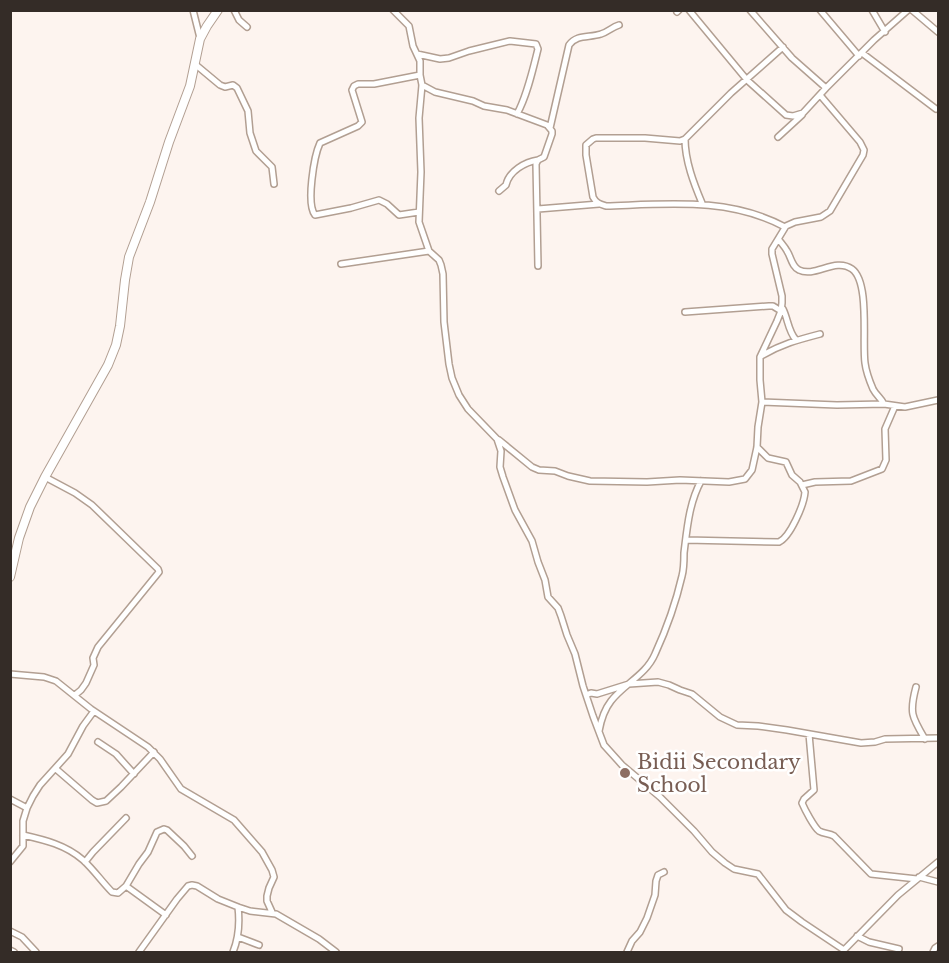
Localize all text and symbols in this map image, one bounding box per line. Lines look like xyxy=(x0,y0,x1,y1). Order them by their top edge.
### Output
place label: Bidii Secondary School xyxy=(637,750,801,797)
marker: Bidii Secondary School xyxy=(618,766,632,780)

